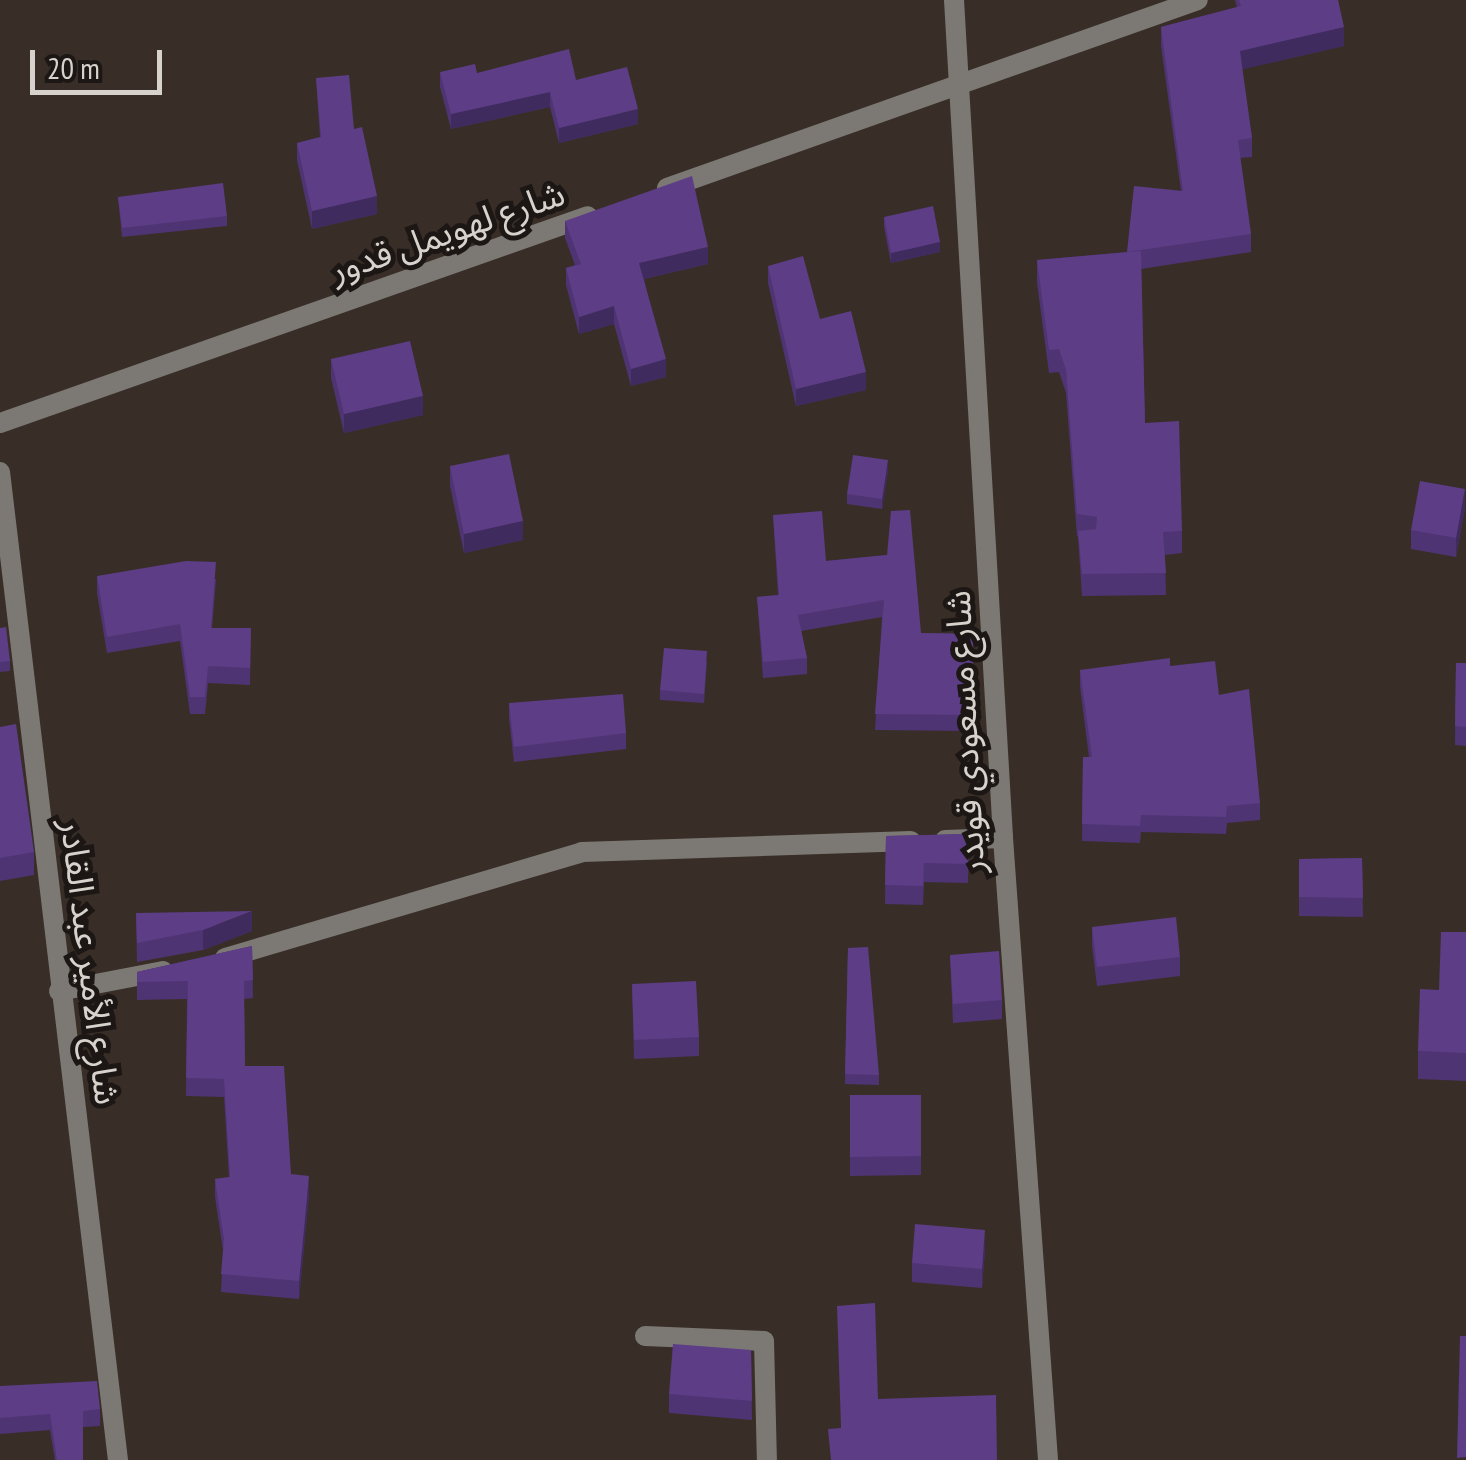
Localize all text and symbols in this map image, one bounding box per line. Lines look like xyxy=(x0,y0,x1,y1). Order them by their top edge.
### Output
scale bar xyxy=(35,30,168,92)
text: 20 m xyxy=(47,48,100,87)
street label: شارع لهويمل قدور xyxy=(324,171,570,291)
street label: شارع مسعودي قويدر xyxy=(936,589,992,875)
street label: شارع الأمير عبد القادر xyxy=(53,817,129,1107)

